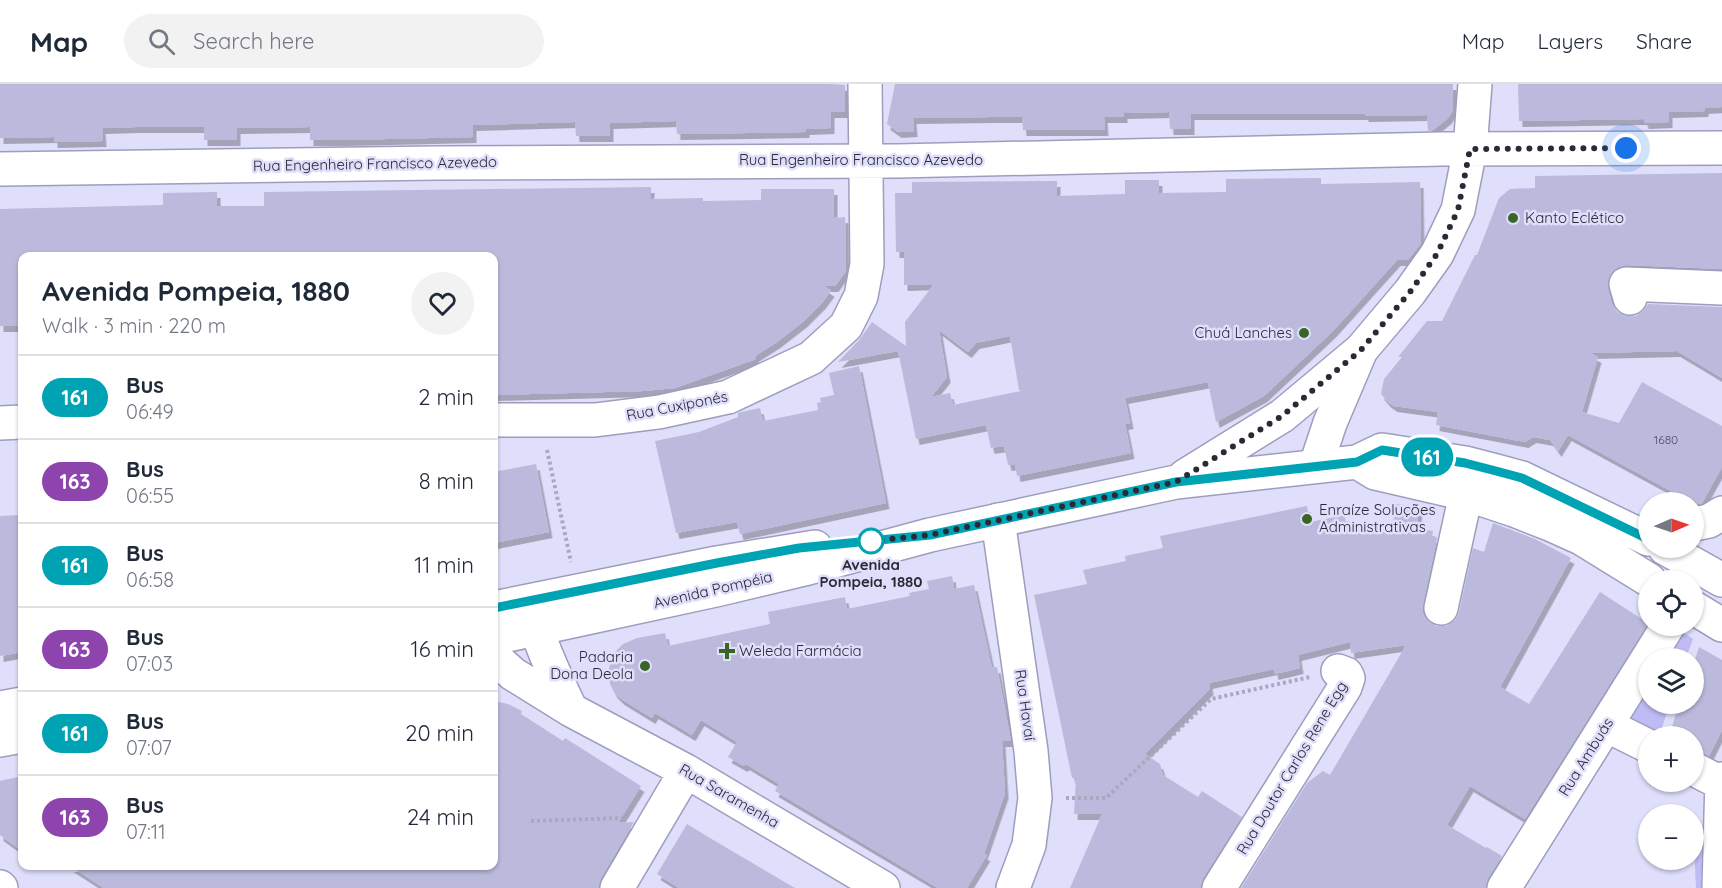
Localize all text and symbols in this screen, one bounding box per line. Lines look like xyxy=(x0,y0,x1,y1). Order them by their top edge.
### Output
search box xyxy=(124,14,544,68)
text: Map xyxy=(30,24,88,59)
icon: search xyxy=(145,25,178,58)
text: Search here xyxy=(193,27,315,55)
text: Map xyxy=(1462,28,1505,54)
text: Layers xyxy=(1538,28,1603,54)
text: Share xyxy=(1636,28,1692,54)
your location xyxy=(1611,133,1641,163)
street label: Rua Engenheiro Francisco Azevedo xyxy=(739,150,983,169)
street label: Rua Engenheiro Francisco Azevedo xyxy=(253,152,497,175)
place label: Kanto Eclético xyxy=(1525,208,1624,227)
marker: Kanto Eclético xyxy=(1506,211,1520,225)
button: heart xyxy=(411,272,474,335)
text: Avenida Pompeia, 1880 xyxy=(42,273,350,308)
text: Walk · 3 min · 220 m xyxy=(42,313,226,338)
place label: Chuá Lanches xyxy=(1194,323,1292,342)
marker: Chuá Lanches xyxy=(1297,326,1311,340)
text: Bus xyxy=(126,371,164,399)
text: 2 min xyxy=(418,383,474,411)
text: 161 xyxy=(61,384,89,410)
street label: Rua Cuxiponés xyxy=(625,386,729,425)
text: 06:49 xyxy=(126,399,174,424)
house number: 1680 xyxy=(1654,432,1678,447)
line badge: 161 xyxy=(1392,438,1462,476)
text: 161 xyxy=(1413,444,1441,470)
text: Bus xyxy=(126,455,164,483)
text: 8 min xyxy=(419,467,474,495)
text: 163 xyxy=(59,468,91,494)
text: 06:55 xyxy=(126,483,174,508)
north arrow xyxy=(1638,492,1704,558)
map controls xyxy=(1638,492,1704,870)
place label: Enraíze Soluções Administrativas xyxy=(1319,500,1435,536)
marker: Enraíze Soluções Administrativas xyxy=(1300,512,1314,526)
marker: Avenida Pompeia, 1880 xyxy=(858,528,884,554)
text: Bus xyxy=(126,539,164,567)
text: 11 min xyxy=(414,551,474,579)
text: 161 xyxy=(61,552,89,578)
place label: Avenida Pompeia, 1880 xyxy=(819,555,923,591)
text: 06:58 xyxy=(126,567,174,592)
street label: Avenida Pompéia xyxy=(652,567,774,612)
button: locate xyxy=(1638,570,1704,636)
text: Bus xyxy=(126,623,164,651)
text: 16 min xyxy=(411,635,474,663)
text: 163 xyxy=(59,636,91,662)
place label: Weleda Farmácia xyxy=(739,641,862,660)
marker: Weleda Farmácia xyxy=(720,644,734,658)
place label: Padaria Dona Deola xyxy=(550,647,633,683)
button: layers xyxy=(1638,648,1704,714)
text: 07:03 xyxy=(126,651,173,676)
marker: Padaria Dona Deola xyxy=(638,659,652,673)
street label: Rua Havaí xyxy=(1011,668,1040,742)
street label: Rua Doutor Carlos Rene Egg xyxy=(1232,678,1351,858)
text: Bus xyxy=(126,707,164,735)
street label: Rua Ambuás xyxy=(1554,714,1617,799)
text: 20 min xyxy=(405,719,474,747)
text: 161 xyxy=(61,720,89,746)
button: + xyxy=(1638,726,1704,792)
text: 07:07 xyxy=(126,735,172,760)
street label: Rua Saramenha xyxy=(676,759,783,832)
text: Bus xyxy=(126,791,164,819)
text: 24 min xyxy=(407,803,474,831)
text: 163 xyxy=(59,804,91,830)
button: − xyxy=(1638,804,1704,870)
text: 07:11 xyxy=(126,819,166,844)

